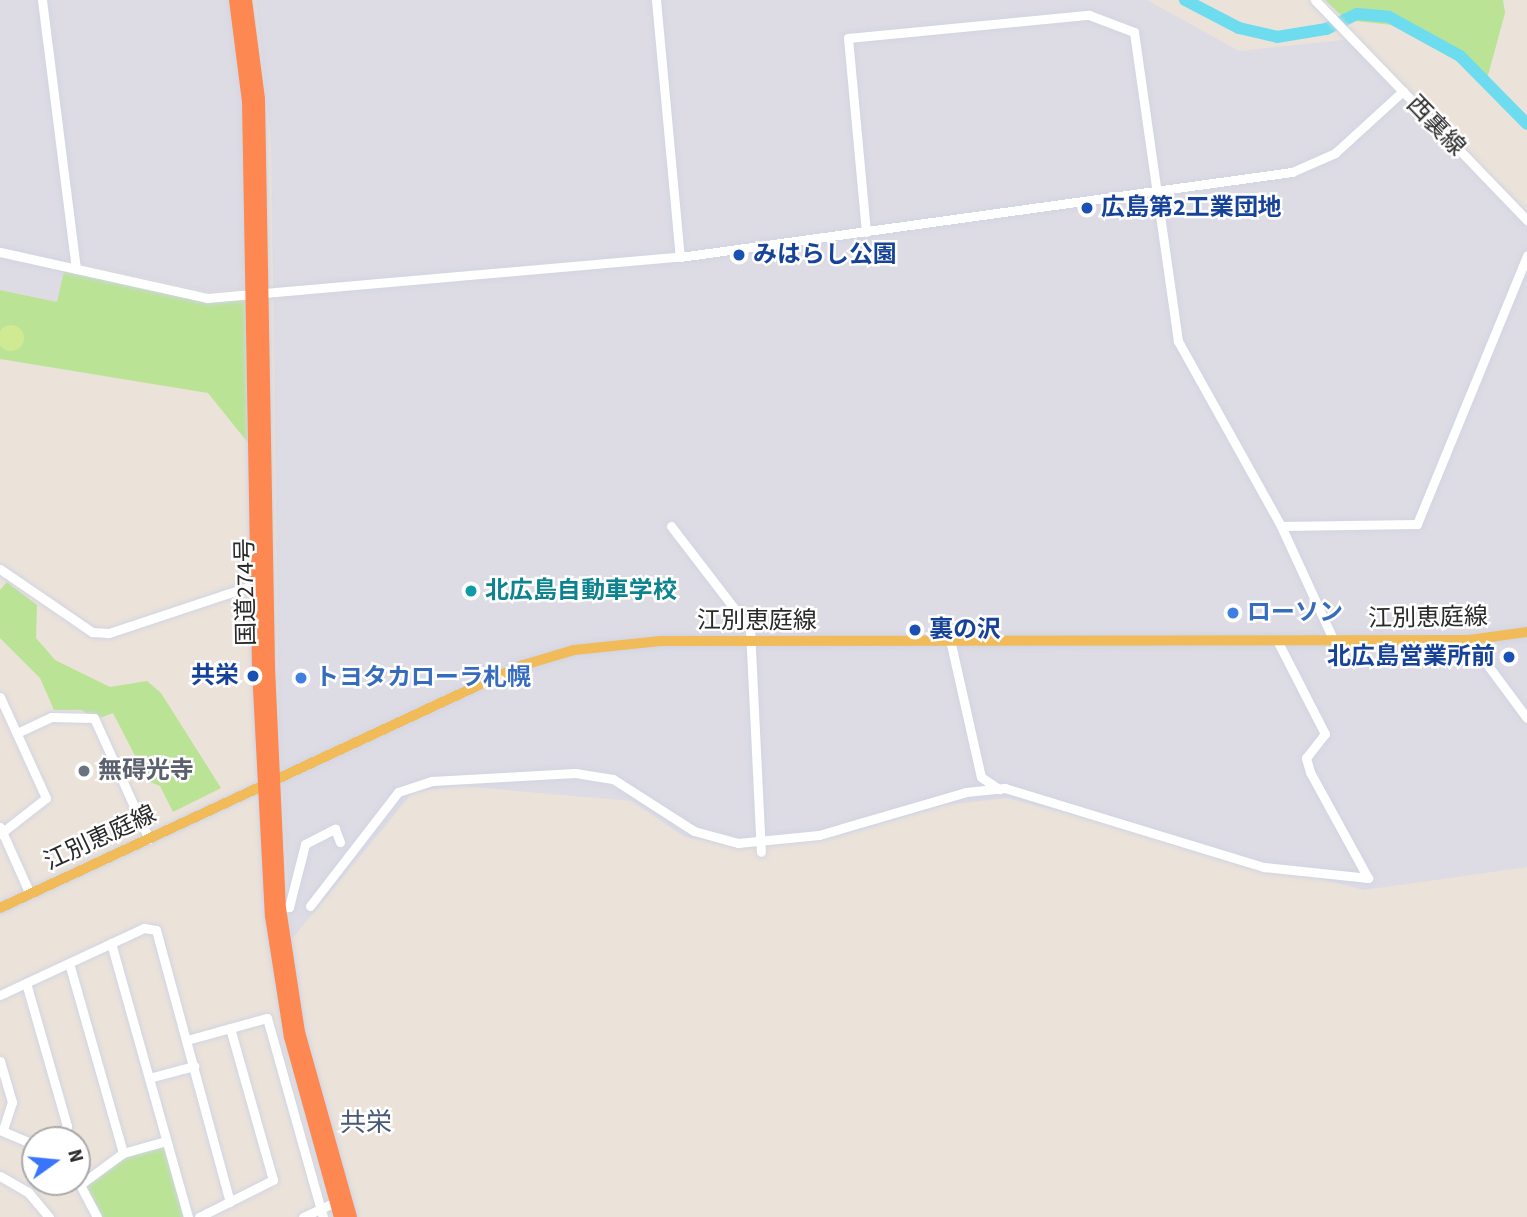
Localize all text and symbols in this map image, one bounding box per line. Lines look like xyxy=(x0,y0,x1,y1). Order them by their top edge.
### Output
street label: 西裏線 xyxy=(1401,90,1471,162)
place label: 広島第2工業団地 xyxy=(1101,194,1282,222)
marker: 広島第2工業団地 xyxy=(1079,200,1095,216)
place label: みはらし公園 xyxy=(753,241,897,269)
marker: みはらし公園 xyxy=(731,247,747,263)
street label: 国道274号 xyxy=(231,538,261,646)
place label: 北広島自動車学校 xyxy=(485,577,677,605)
marker: 北広島自動車学校 xyxy=(463,583,479,599)
place label: ローソン xyxy=(1247,599,1343,627)
street label: 江別恵庭線 xyxy=(1368,603,1488,633)
marker: ローソン xyxy=(1225,605,1241,621)
street label: 江別恵庭線 xyxy=(697,607,817,635)
place label: 裏の沢 xyxy=(929,616,1001,644)
marker: 裏の沢 xyxy=(907,622,923,638)
place label: 北広島営業所前 xyxy=(1327,643,1495,671)
marker: 北広島営業所前 xyxy=(1501,649,1517,665)
place label: 共栄 xyxy=(191,662,239,690)
place label: トヨタカローラ札幌 xyxy=(315,664,531,692)
marker: 共栄 xyxy=(245,668,261,684)
marker: トヨタカローラ札幌 xyxy=(293,670,309,686)
place label: 無碍光寺 xyxy=(98,757,194,785)
marker: 無碍光寺 xyxy=(76,763,92,779)
street label: 江別恵庭線 xyxy=(40,800,160,876)
district label: 共栄 xyxy=(340,1107,392,1139)
north arrow xyxy=(21,1126,91,1196)
text: N xyxy=(60,1146,90,1166)

